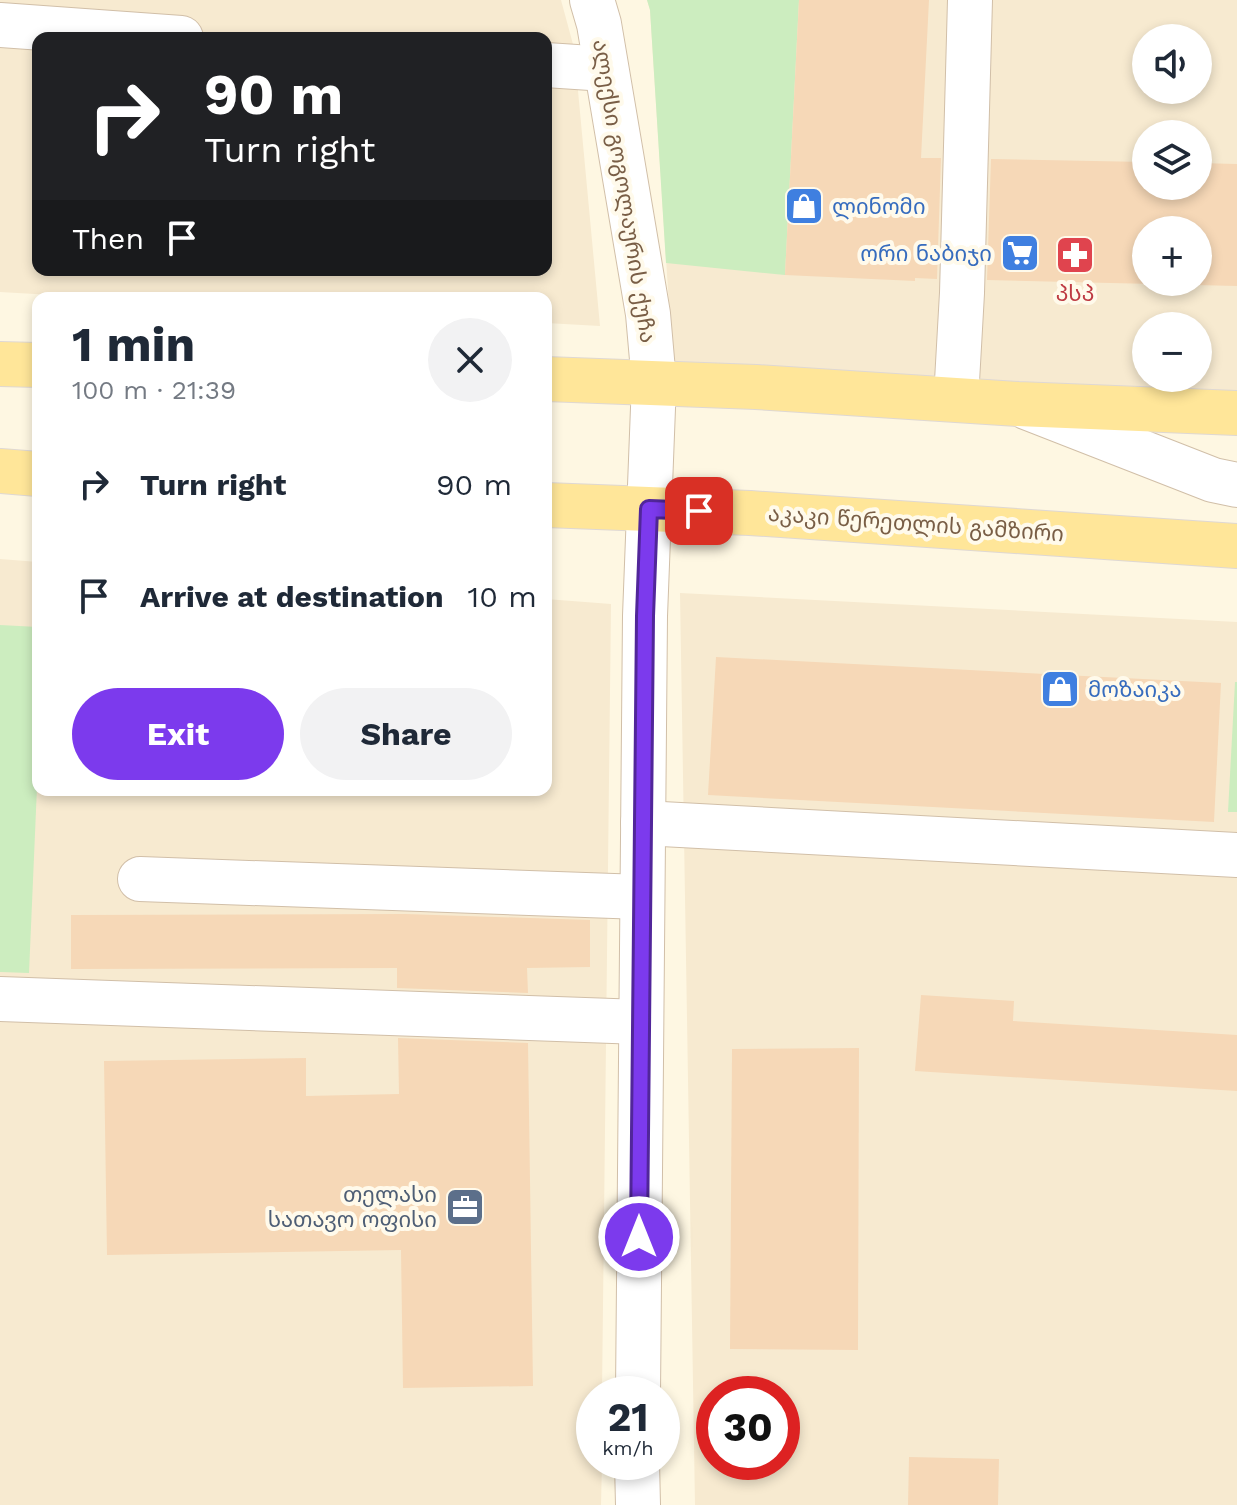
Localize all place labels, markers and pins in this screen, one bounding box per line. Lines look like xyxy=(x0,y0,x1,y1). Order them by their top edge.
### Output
shop icon: ლინომი xyxy=(783,185,825,227)
place label: ლინომი xyxy=(832,194,926,220)
supermarket icon: ორი ნაბიჯი xyxy=(999,232,1041,274)
pharmacy icon: პსპ xyxy=(1054,234,1096,276)
place label: ორი ნაბიჯი xyxy=(860,241,992,266)
place label: პსპ xyxy=(1056,281,1094,306)
pin xyxy=(665,477,733,545)
shop icon: მოზაიკა xyxy=(1039,668,1081,710)
place label: მოზაიკა xyxy=(1088,677,1182,702)
place label: თელასი სათავო ოფისი xyxy=(268,1182,437,1232)
office icon: თელასი სათავო ოფისი xyxy=(444,1186,486,1228)

